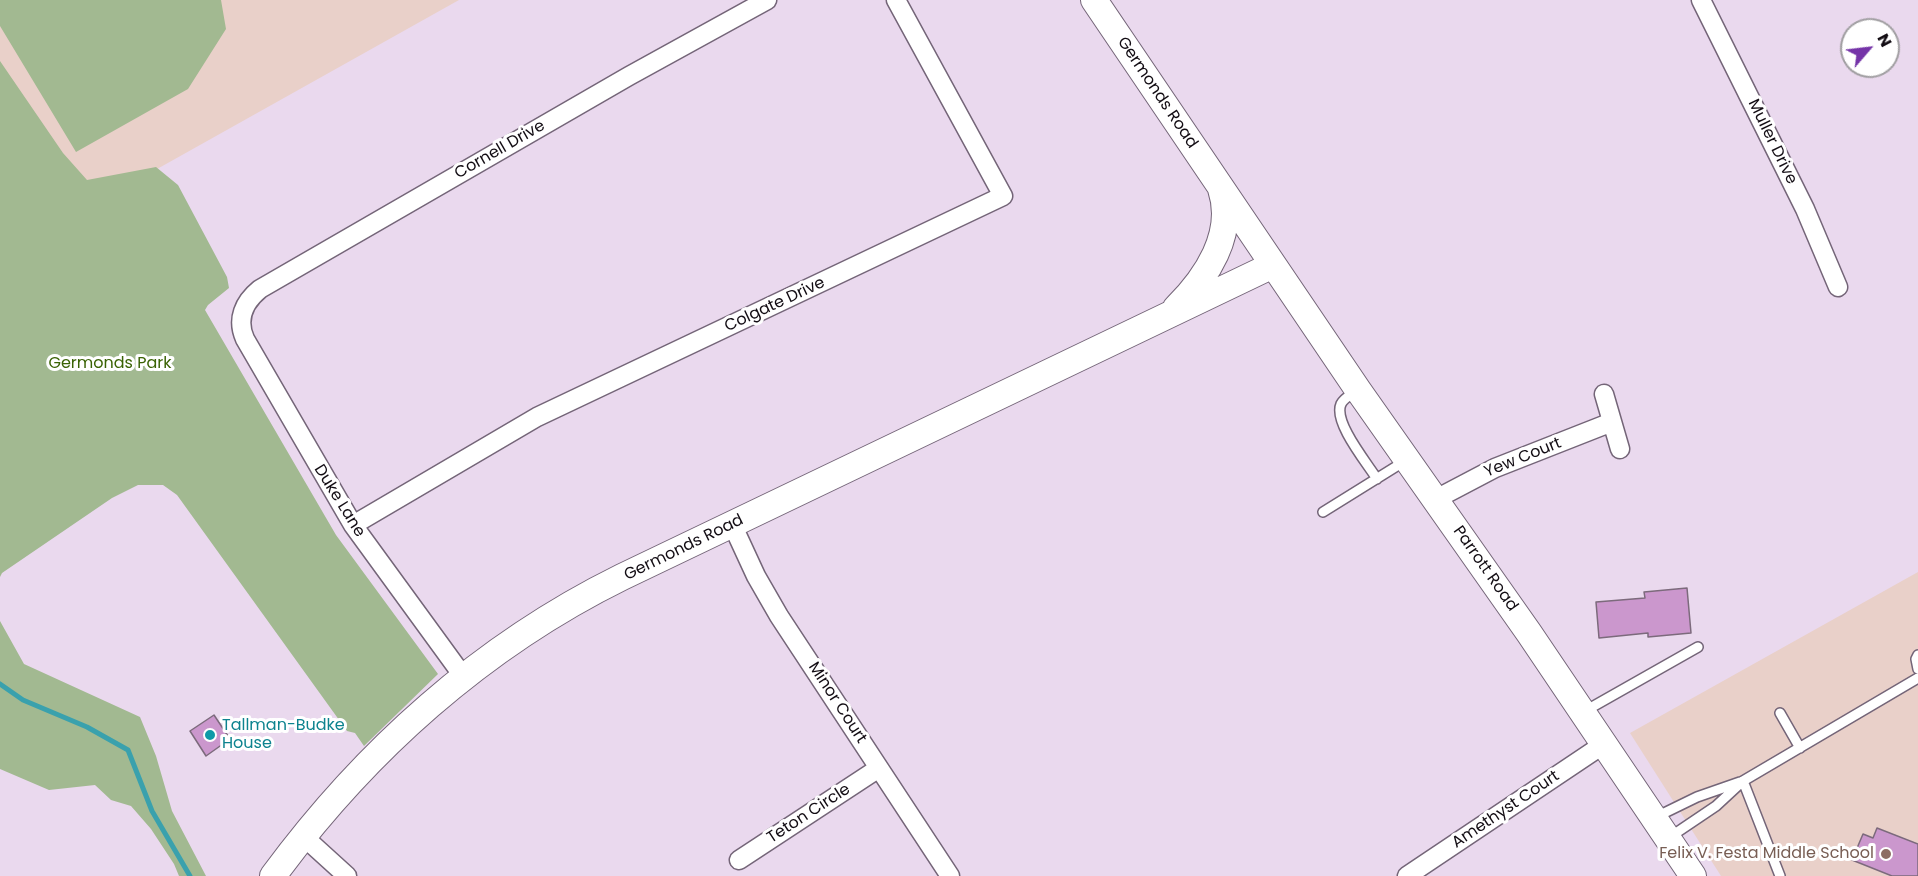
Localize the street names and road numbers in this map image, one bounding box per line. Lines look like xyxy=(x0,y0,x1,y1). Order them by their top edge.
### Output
street label: Germonds Road xyxy=(1113,34,1201,152)
street label: Muller Drive xyxy=(1743,96,1801,188)
street label: Cornell Drive xyxy=(451,116,549,184)
street label: Colgate Drive xyxy=(722,273,828,337)
street label: Yew Court xyxy=(1482,434,1564,482)
street label: Duke Lane xyxy=(309,461,369,541)
street label: Germonds Road xyxy=(621,511,747,585)
street label: Parrott Road xyxy=(1449,523,1521,615)
street label: Minor Court xyxy=(804,659,870,747)
street label: Amethyst Court xyxy=(1449,767,1563,853)
street label: Teton Circle xyxy=(764,780,854,848)

